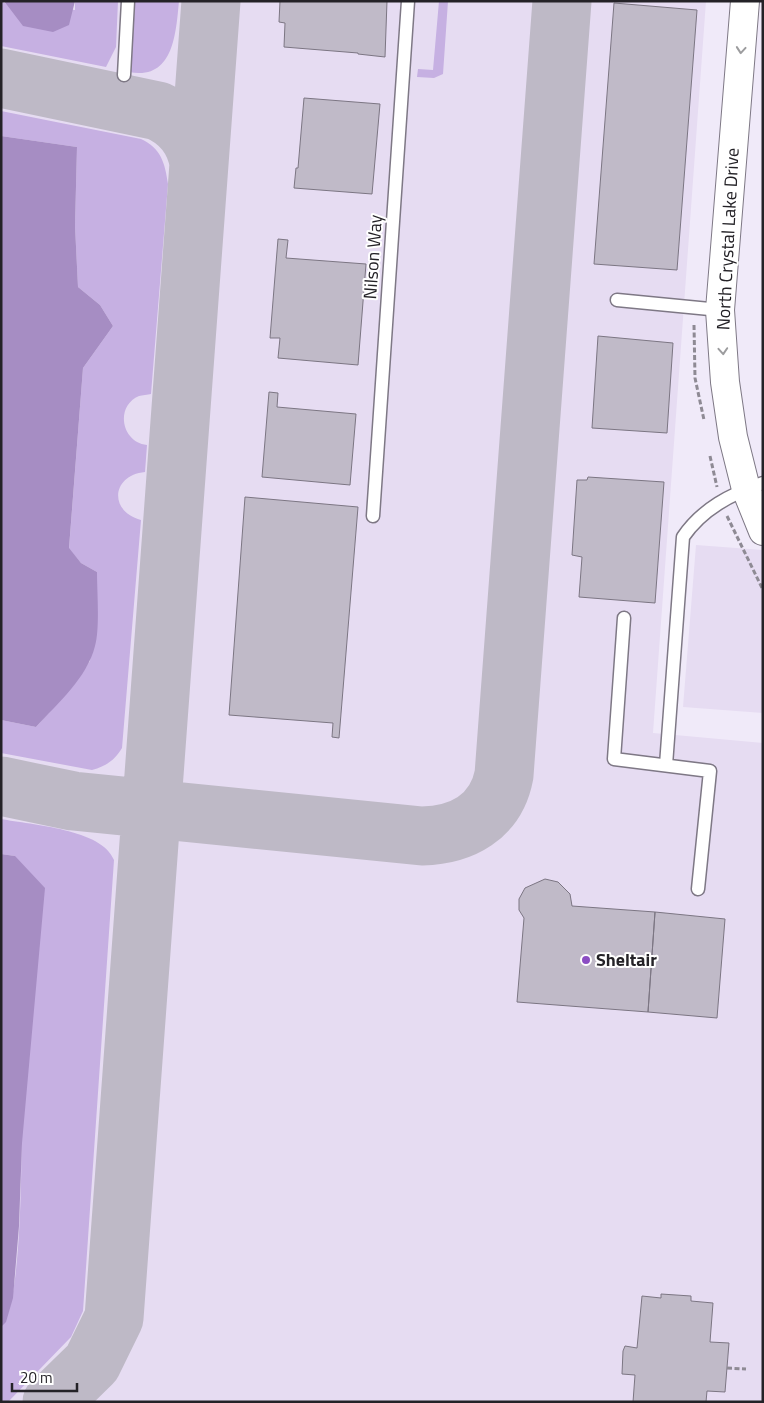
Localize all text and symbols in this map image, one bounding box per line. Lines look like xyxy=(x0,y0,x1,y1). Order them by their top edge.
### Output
one-way arrow xyxy=(735,46,746,54)
street label: North Crystal Lake Drive xyxy=(709,147,746,331)
street label: Nilson Way xyxy=(356,213,389,300)
one-way arrow xyxy=(717,348,728,356)
place label: Sheltair xyxy=(596,946,657,973)
marker: Sheltair xyxy=(580,954,592,966)
scale bar xyxy=(12,1360,78,1392)
text: 20 m xyxy=(20,1366,53,1389)

